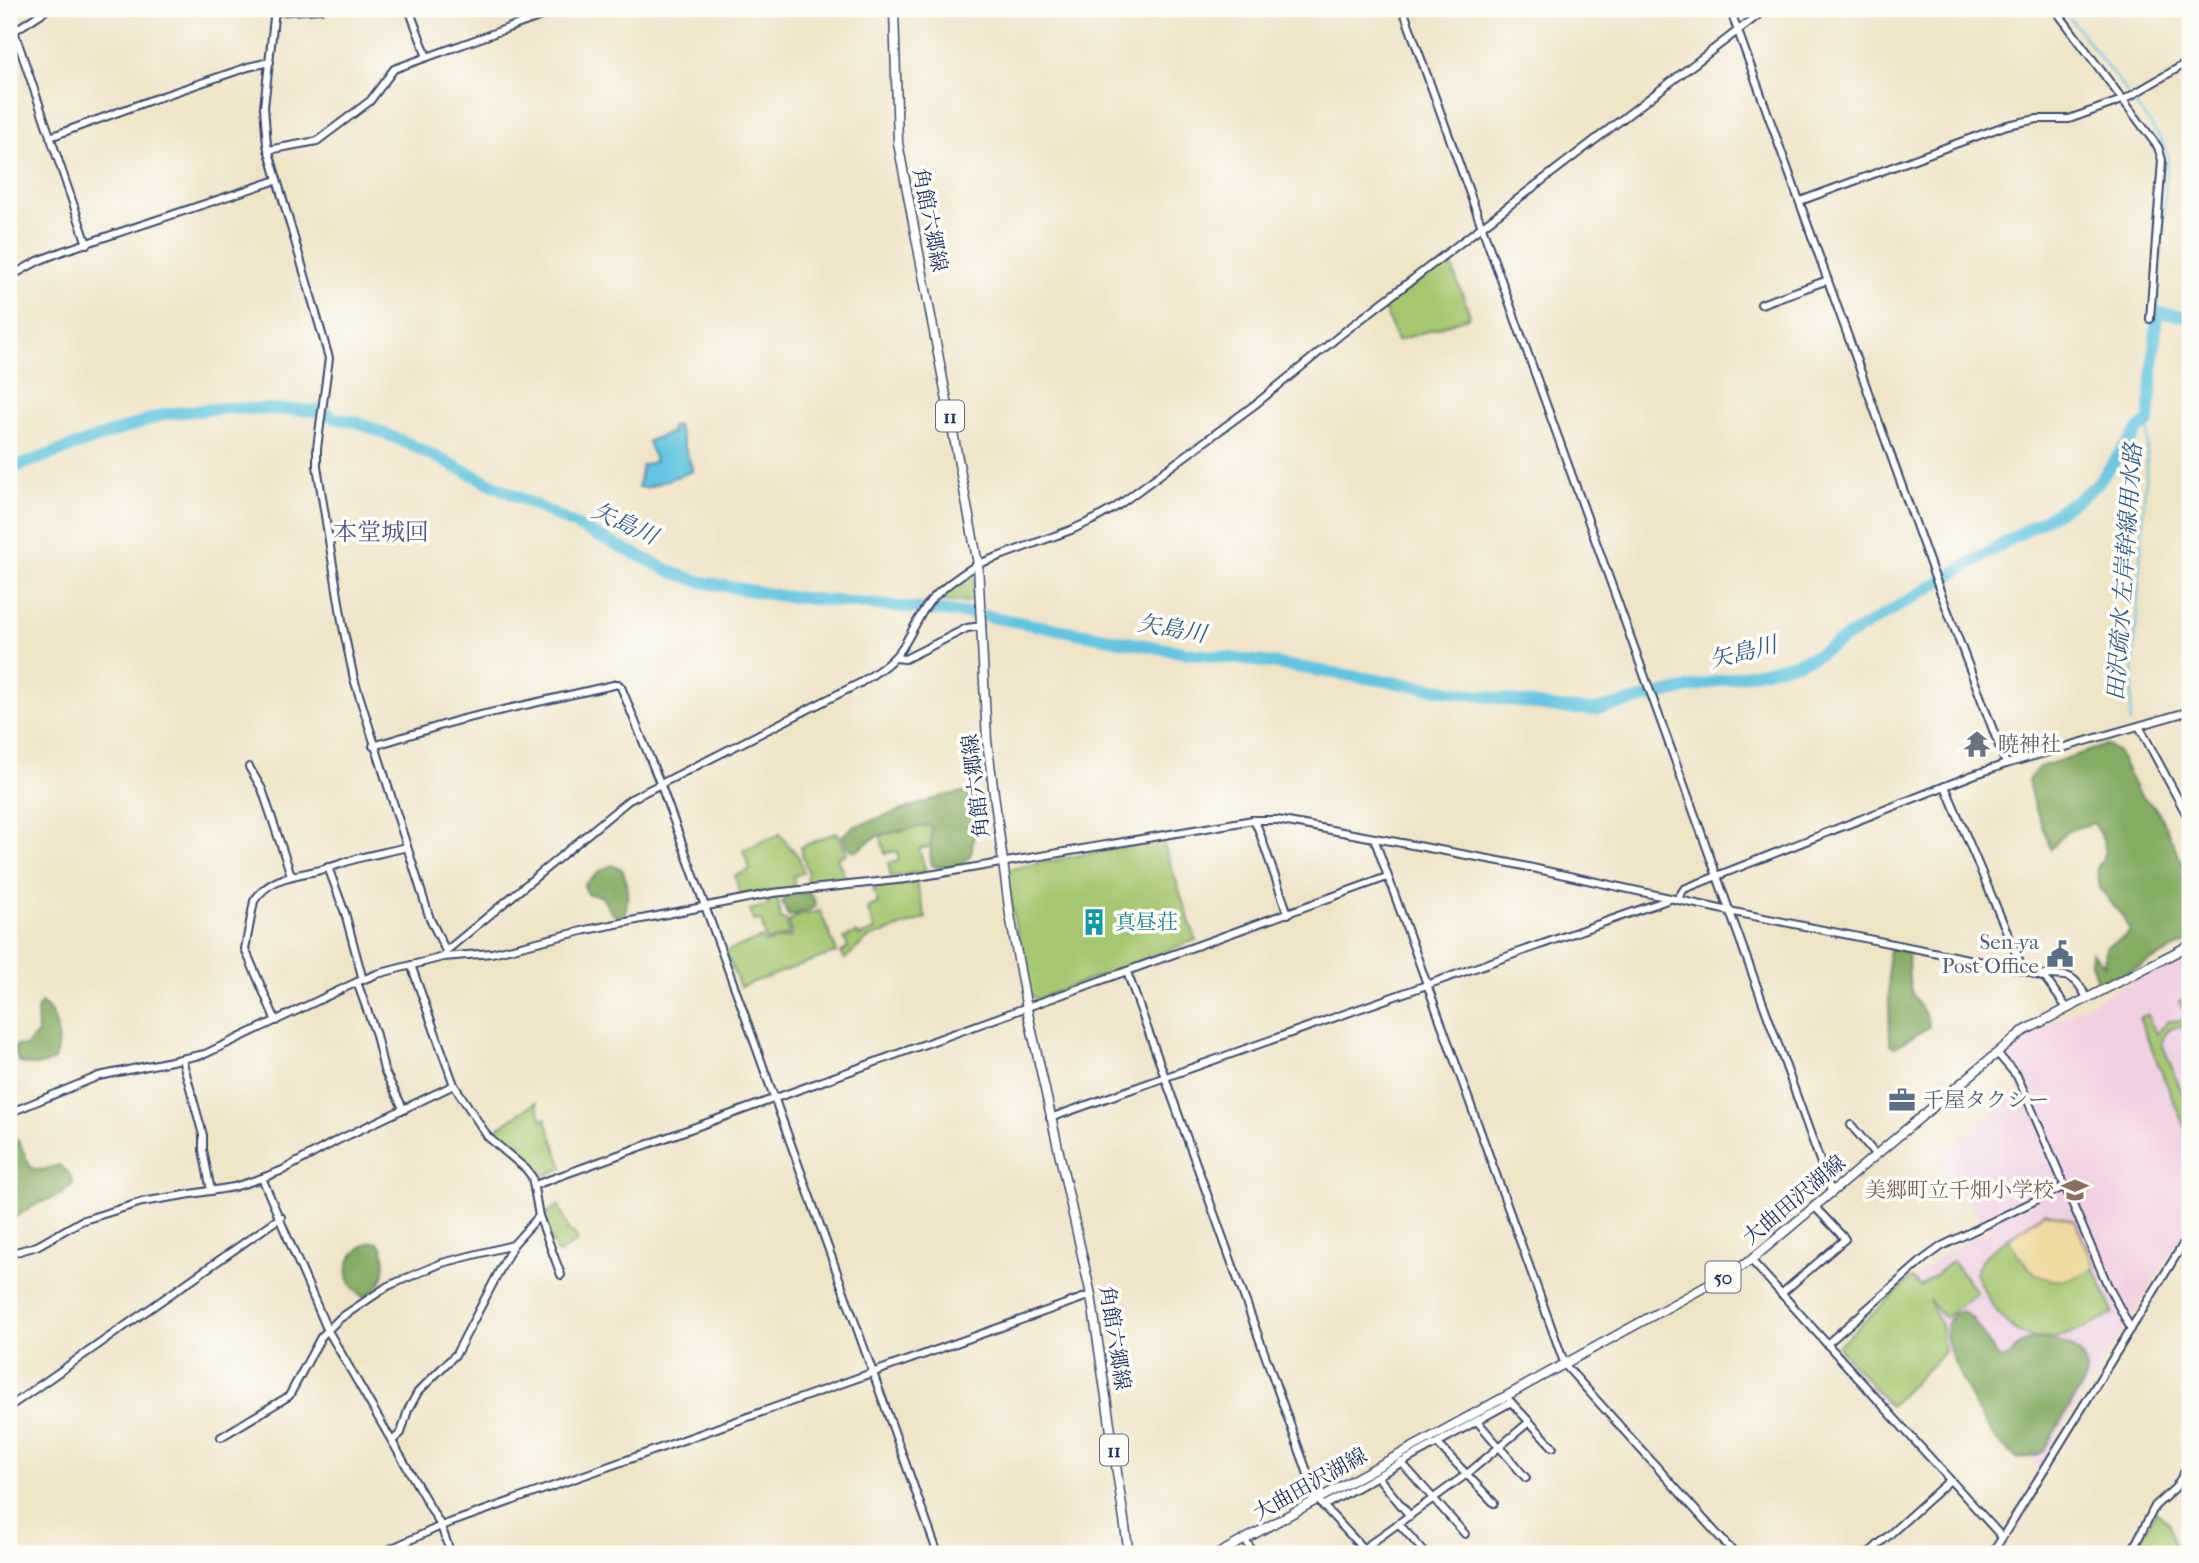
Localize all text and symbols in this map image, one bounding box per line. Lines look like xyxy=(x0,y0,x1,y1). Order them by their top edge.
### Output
street label: 角館六郷線 xyxy=(908,166,952,274)
road number: 11 xyxy=(936,400,964,432)
water label: 田沢疏水 左岸幹線用水路 xyxy=(2102,440,2147,702)
water label: 矢島川 xyxy=(588,497,664,552)
district label: 本堂城回 xyxy=(333,518,429,546)
water label: 矢島川 xyxy=(1136,609,1211,648)
water label: 矢島川 xyxy=(1706,630,1783,674)
temple icon: 暁神社 xyxy=(1962,729,1992,759)
street label: 角館六郷線 xyxy=(958,732,994,840)
place label: 暁神社 xyxy=(1998,732,2061,756)
building icon: 真昼荘 xyxy=(1079,907,1109,937)
place label: 真昼荘 xyxy=(1115,910,1178,934)
place label: Sen-ya Post Office xyxy=(1942,930,2039,978)
public building icon: Sen-ya Post Office xyxy=(2045,939,2075,969)
office icon: 千屋タクシー xyxy=(1887,1085,1917,1115)
place label: 千屋タクシー xyxy=(1923,1088,2049,1112)
street label: 大曲田沢湖線 xyxy=(1738,1150,1850,1250)
school or university icon: 美郷町立千畑小学校 xyxy=(2060,1175,2090,1205)
place label: 美郷町立千畑小学校 xyxy=(1865,1178,2054,1202)
road number: 50 xyxy=(1706,1261,1740,1292)
street label: 角館六郷線 xyxy=(1095,1284,1135,1392)
road number: 11 xyxy=(1100,1434,1128,1466)
street label: 大曲田沢湖線 xyxy=(1249,1443,1371,1525)

